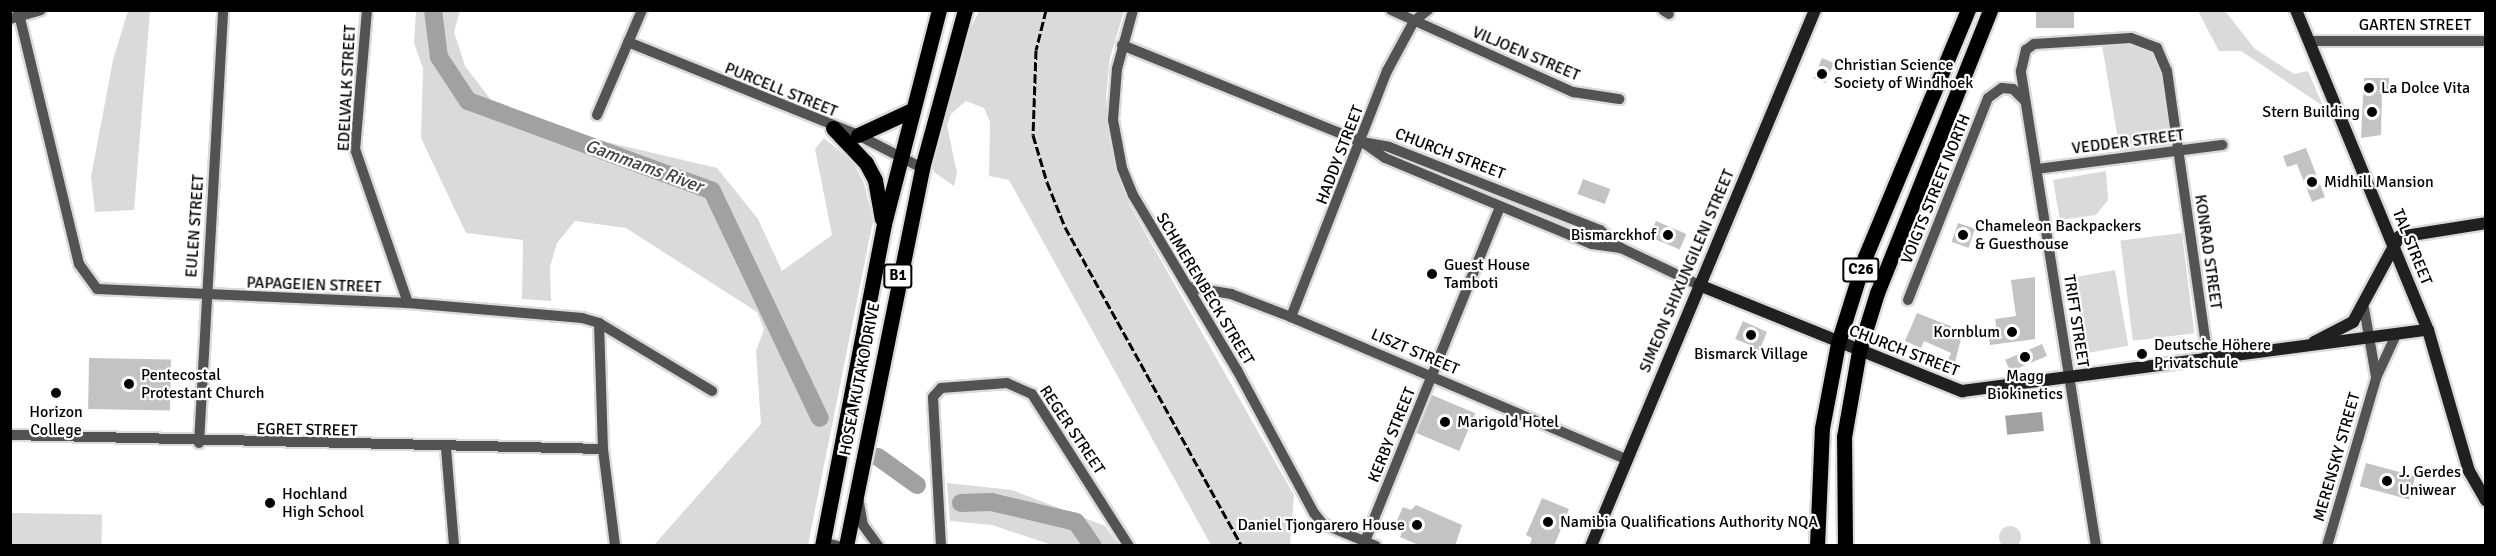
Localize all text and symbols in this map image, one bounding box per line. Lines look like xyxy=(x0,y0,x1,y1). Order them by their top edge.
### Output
street label: GARTEN STREET xyxy=(2359,15,2471,35)
street label: VILJOEN STREET xyxy=(1469,23,1583,85)
street label: EDELVALK STREET xyxy=(334,24,360,152)
place label: Christian Science Society of Windhoek xyxy=(1834,55,1973,93)
street label: PURCELL STREET xyxy=(722,59,840,121)
marker: Christian Science Society of Windhoek xyxy=(1815,67,1829,81)
place label: La Dolce Vita xyxy=(2381,78,2470,98)
marker: La Dolce Vita xyxy=(2362,81,2376,95)
place label: Stern Building xyxy=(2262,102,2360,122)
street label: HADDY STREET xyxy=(1312,103,1368,207)
marker: Stern Building xyxy=(2365,105,2379,119)
street label: VOIGTS STREET NORTH xyxy=(1897,111,1975,267)
street label: CHURCH STREET xyxy=(1392,124,1508,184)
street label: VEDDER STREET xyxy=(2071,126,2185,158)
water label: Gammams River xyxy=(582,135,706,197)
street label: SIMEON SHIXUNGILENI STREET xyxy=(1635,167,1739,375)
place label: Midhill Mansion xyxy=(2324,172,2434,192)
street label: EULEN STREET xyxy=(182,174,208,278)
marker: Midhill Mansion xyxy=(2305,175,2319,189)
street label: KONRAD STREET xyxy=(2190,193,2226,311)
street label: TAL STREET xyxy=(2388,206,2436,288)
street label: SCHMERENBECK STREET xyxy=(1152,209,1258,369)
place label: Chameleon Backpackers & Guesthouse xyxy=(1975,216,2141,254)
place label: Bismarckhof xyxy=(1571,225,1656,245)
marker: Bismarckhof xyxy=(1661,228,1675,242)
marker: Chameleon Backpackers & Guesthouse xyxy=(1956,228,1970,242)
place label: Guest House Tamboti xyxy=(1444,255,1530,293)
road number: C26 xyxy=(1842,258,1880,282)
road number: B1 xyxy=(883,264,913,288)
marker: Guest House Tamboti xyxy=(1425,267,1439,281)
street label: PAPAGEIEN STREET xyxy=(246,273,382,297)
street label: TRIFT STREET xyxy=(2059,273,2093,369)
street label: HOSEA KUTAKO DRIVE xyxy=(836,301,884,457)
street label: CHURCH STREET xyxy=(1846,321,1962,381)
place label: Kornblum xyxy=(1933,322,2000,342)
street label: LISZT STREET xyxy=(1368,325,1462,379)
marker: Kornblum xyxy=(2005,325,2019,339)
marker: Bismarck Village xyxy=(1744,328,1758,342)
place label: Deutsche Höhere Privatschule xyxy=(2154,335,2271,373)
place label: Bismarck Village xyxy=(1694,344,1808,364)
marker: Deutsche Höhere Privatschule xyxy=(2135,347,2149,361)
marker: Magg Biokinetics xyxy=(2018,350,2032,364)
place label: Pentecostal Protestant Church xyxy=(141,365,265,403)
place label: Magg Biokinetics xyxy=(1987,366,2063,404)
marker: Pentecostal Protestant Church xyxy=(122,377,136,391)
street label: REGER STREET xyxy=(1035,382,1109,478)
street label: KERBY STREET xyxy=(1364,385,1420,485)
marker: Horizon College xyxy=(49,386,63,400)
street label: MERENSKY STREET xyxy=(2309,390,2365,524)
place label: Horizon College xyxy=(29,402,83,440)
place label: Marigold Hotel xyxy=(1457,412,1559,432)
marker: Marigold Hotel xyxy=(1438,415,1452,429)
street label: EGRET STREET xyxy=(256,420,358,440)
place label: J. Gerdes Uniwear xyxy=(2399,462,2461,500)
marker: J. Gerdes Uniwear xyxy=(2380,474,2394,488)
place label: Hochland High School xyxy=(282,484,364,522)
marker: Hochland High School xyxy=(263,496,277,510)
place label: Namibia Qualifications Authority NQA xyxy=(1560,512,1818,532)
place label: Daniel Tjongarero House xyxy=(1238,515,1405,535)
marker: Namibia Qualifications Authority NQA xyxy=(1541,515,1555,529)
marker: Daniel Tjongarero House xyxy=(1410,518,1424,532)

